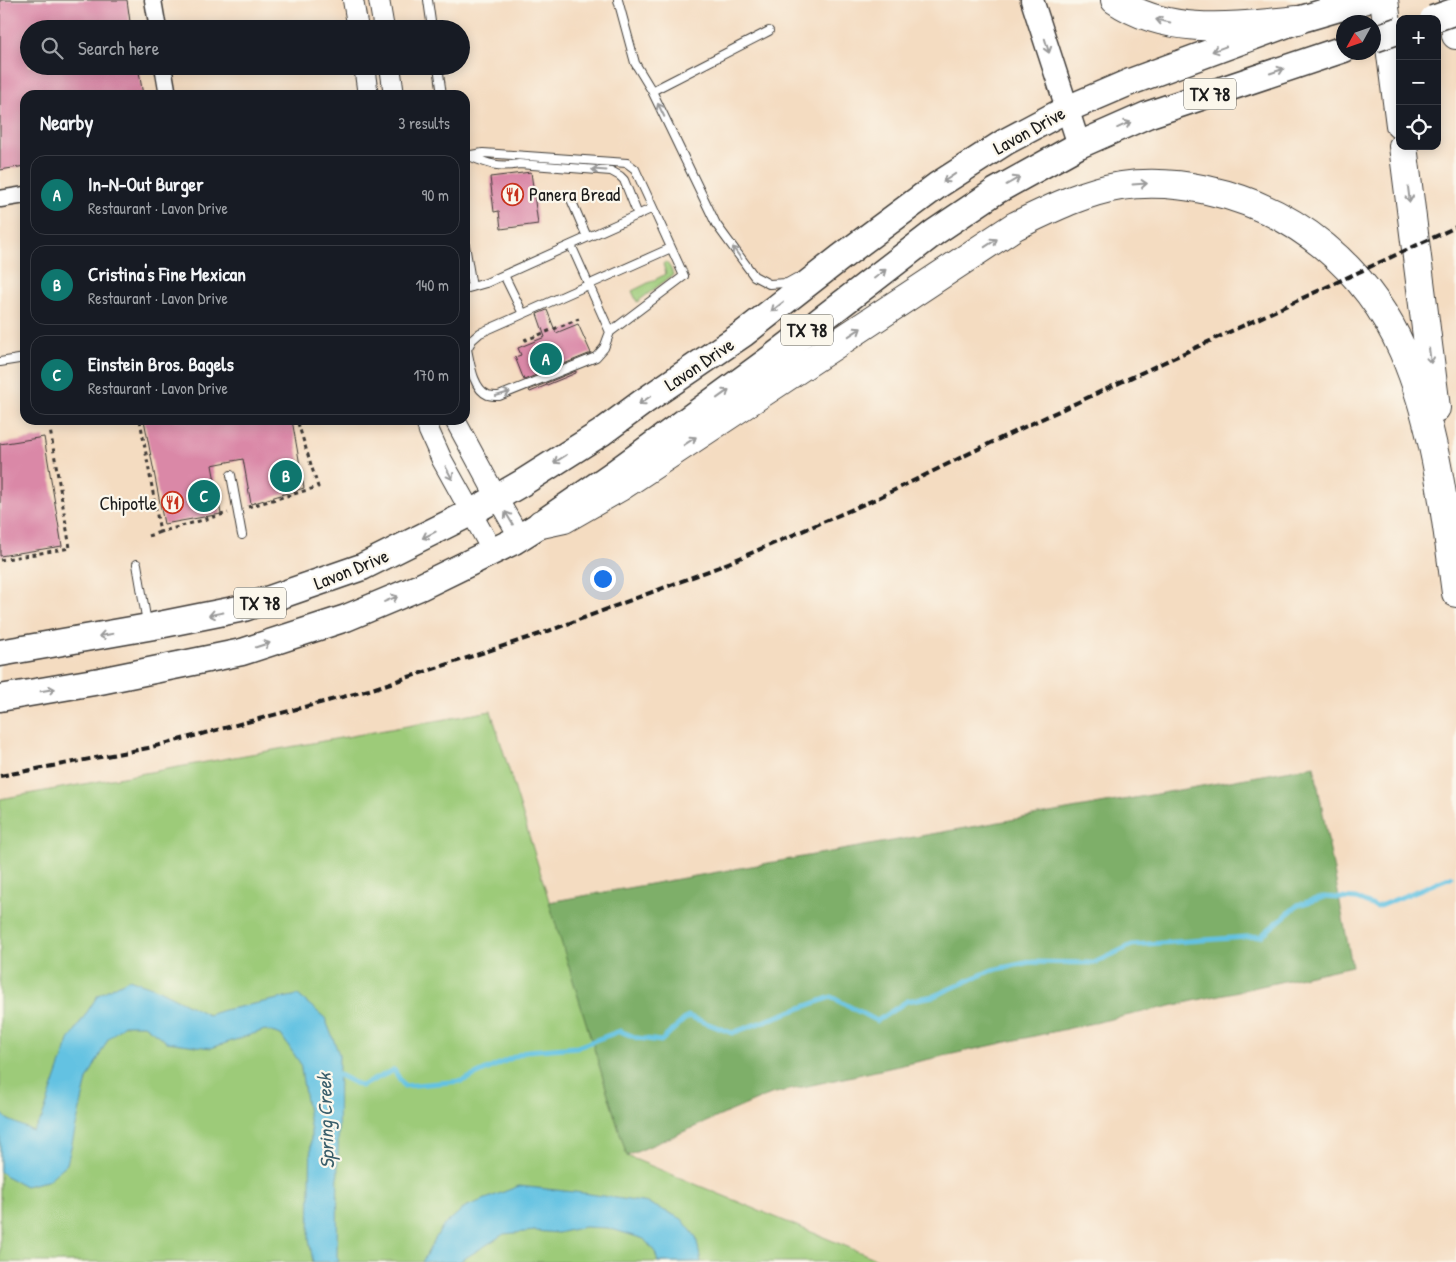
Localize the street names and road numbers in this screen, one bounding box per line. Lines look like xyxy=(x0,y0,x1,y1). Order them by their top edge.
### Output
road number: TX 78 xyxy=(1184,78,1236,110)
street label: Lavon Drive xyxy=(988,99,1070,160)
road number: TX 78 xyxy=(781,314,833,346)
street label: Lavon Drive xyxy=(659,331,739,397)
street label: Lavon Drive xyxy=(310,542,393,596)
road number: TX 78 xyxy=(234,588,286,618)

